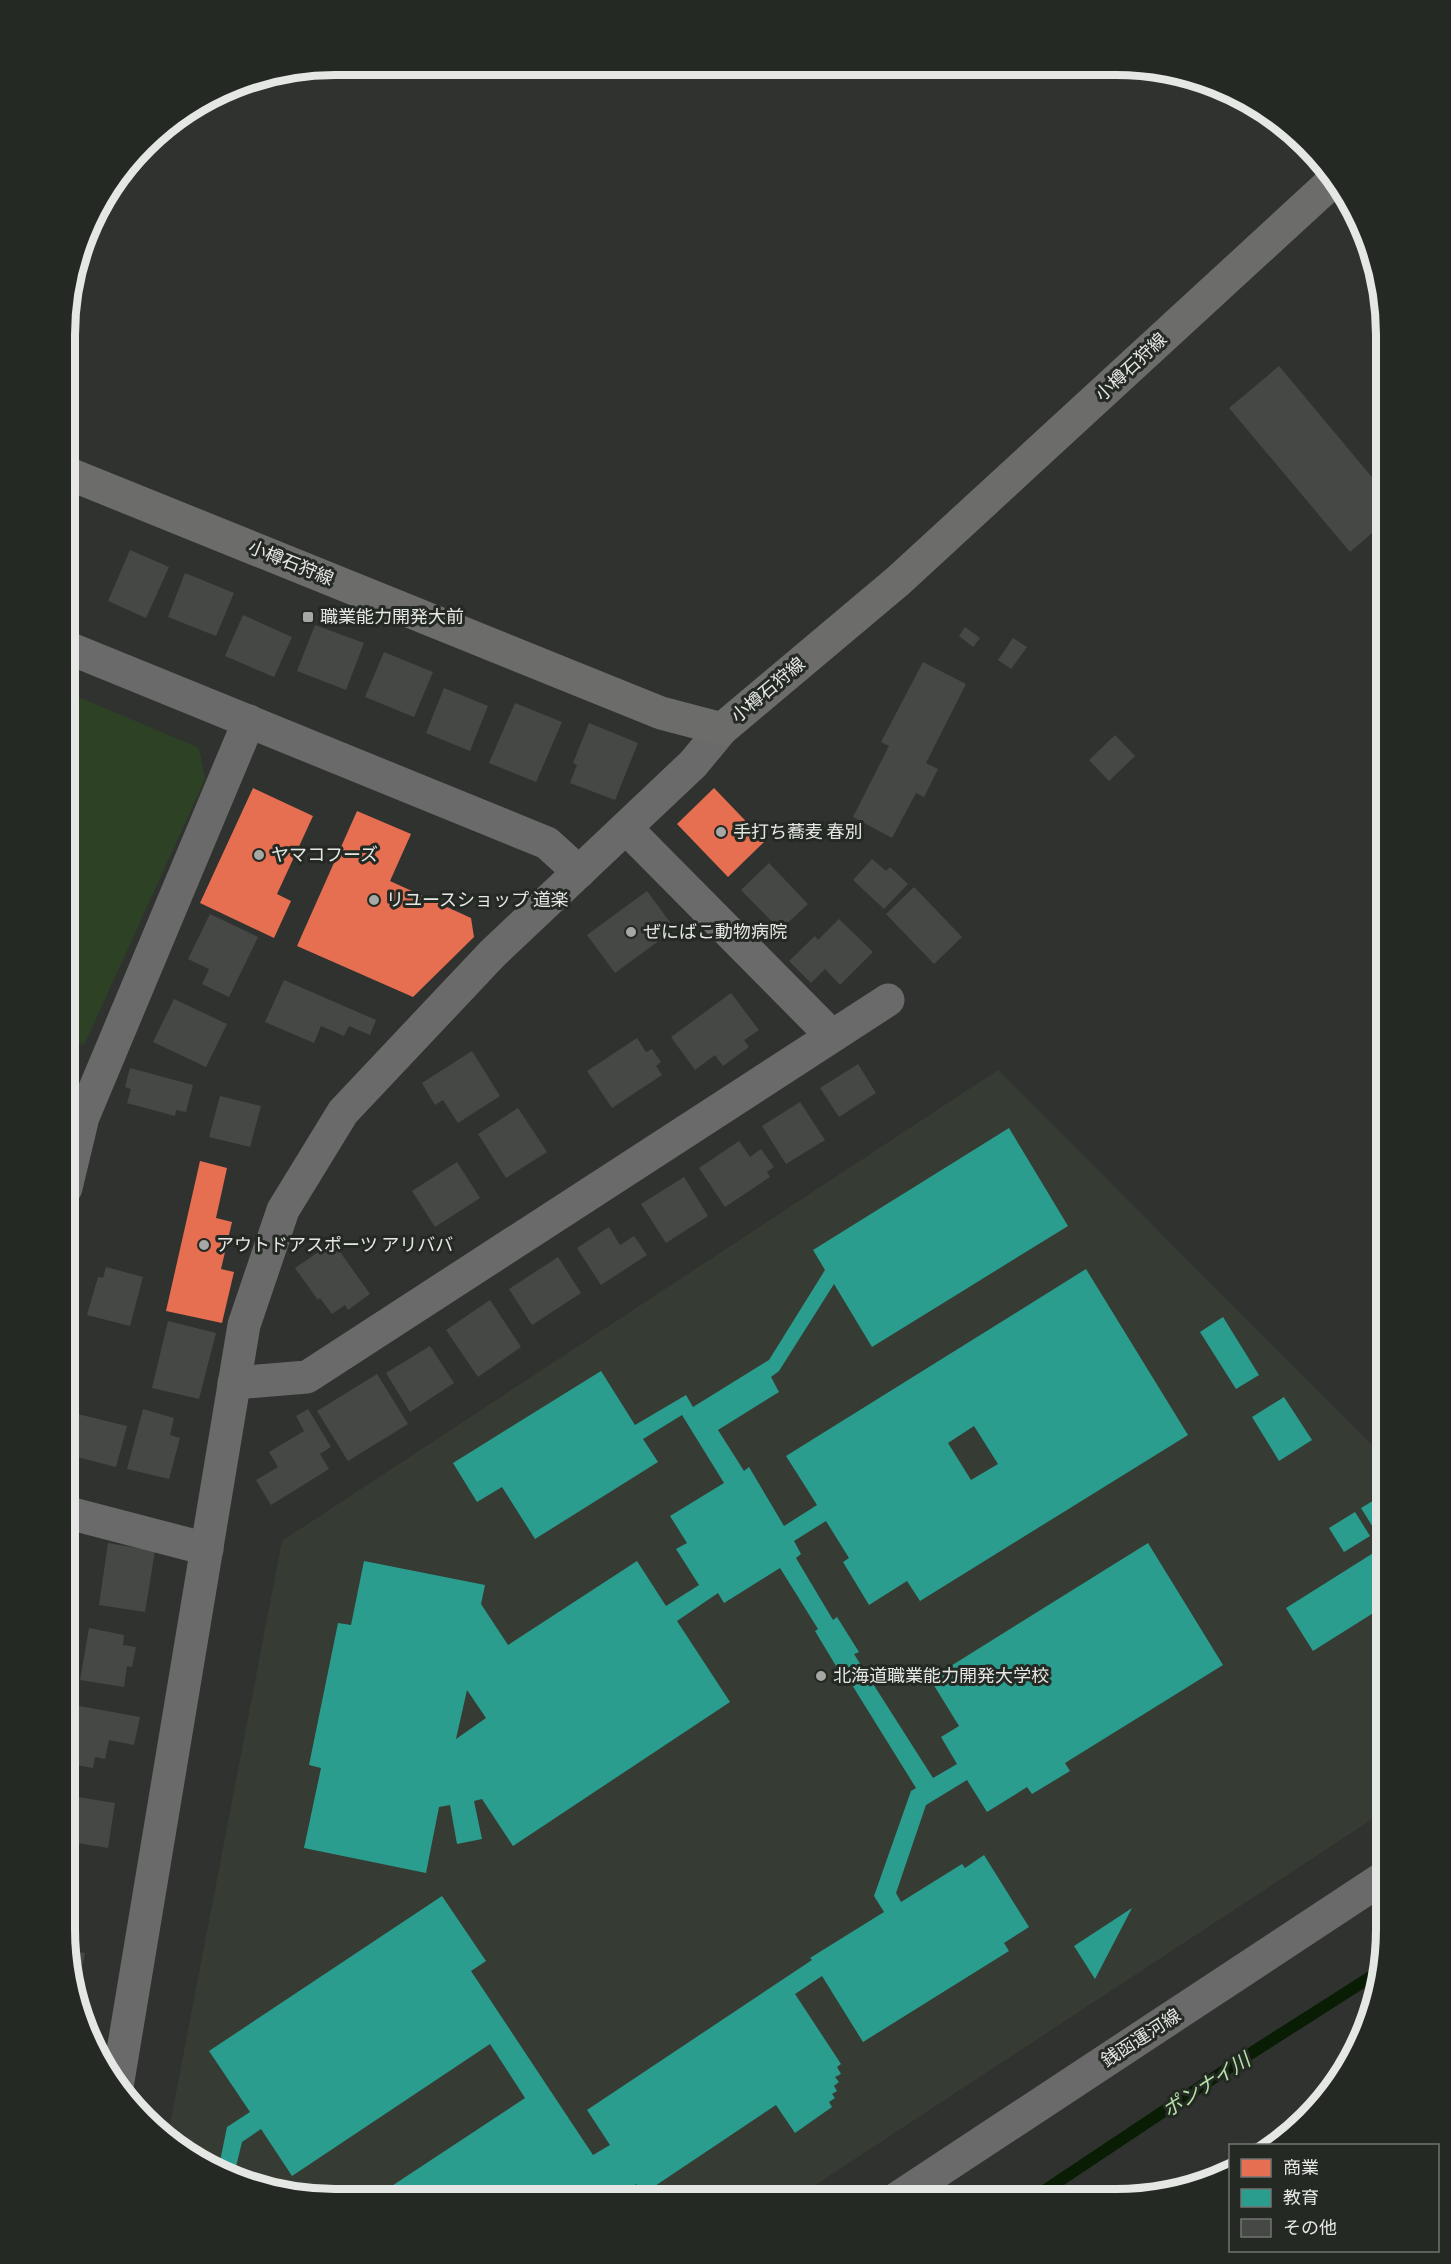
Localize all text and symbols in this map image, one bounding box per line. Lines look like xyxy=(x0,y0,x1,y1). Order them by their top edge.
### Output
street label: 小樽石狩線 xyxy=(1090,328,1171,405)
street label: 小樽石狩線 xyxy=(246,535,337,589)
place label: 職業能力開発大前 xyxy=(320,605,464,627)
marker: 職業能力開発大前 xyxy=(301,610,315,624)
street label: 小樽石狩線 xyxy=(726,652,809,727)
place label: 手打ち蕎麦 春別 xyxy=(733,820,863,842)
marker: 手打ち蕎麦 春別 xyxy=(714,825,728,839)
place label: ヤマコフーズ xyxy=(271,843,378,865)
marker: ヤマコフーズ xyxy=(252,848,266,862)
place label: リユースショップ 道楽 xyxy=(386,888,569,910)
marker: リユースショップ 道楽 xyxy=(367,893,381,907)
place label: ぜにばこ動物病院 xyxy=(643,920,787,942)
marker: ぜにばこ動物病院 xyxy=(624,925,638,939)
place label: アウトドアスポーツ アリババ xyxy=(216,1233,453,1255)
marker: アウトドアスポーツ アリババ xyxy=(197,1238,211,1252)
place label: 北海道職業能力開発大学校 xyxy=(833,1664,1049,1686)
marker: 北海道職業能力開発大学校 xyxy=(814,1669,828,1683)
street label: 銭函運河線 xyxy=(1097,2003,1184,2071)
water label: ポンナイ川 xyxy=(1157,2046,1256,2121)
legend xyxy=(1229,2144,1439,2252)
text: 商業 xyxy=(1283,2156,1319,2178)
text: 教育 xyxy=(1283,2186,1319,2208)
text: その他 xyxy=(1283,2216,1337,2238)

